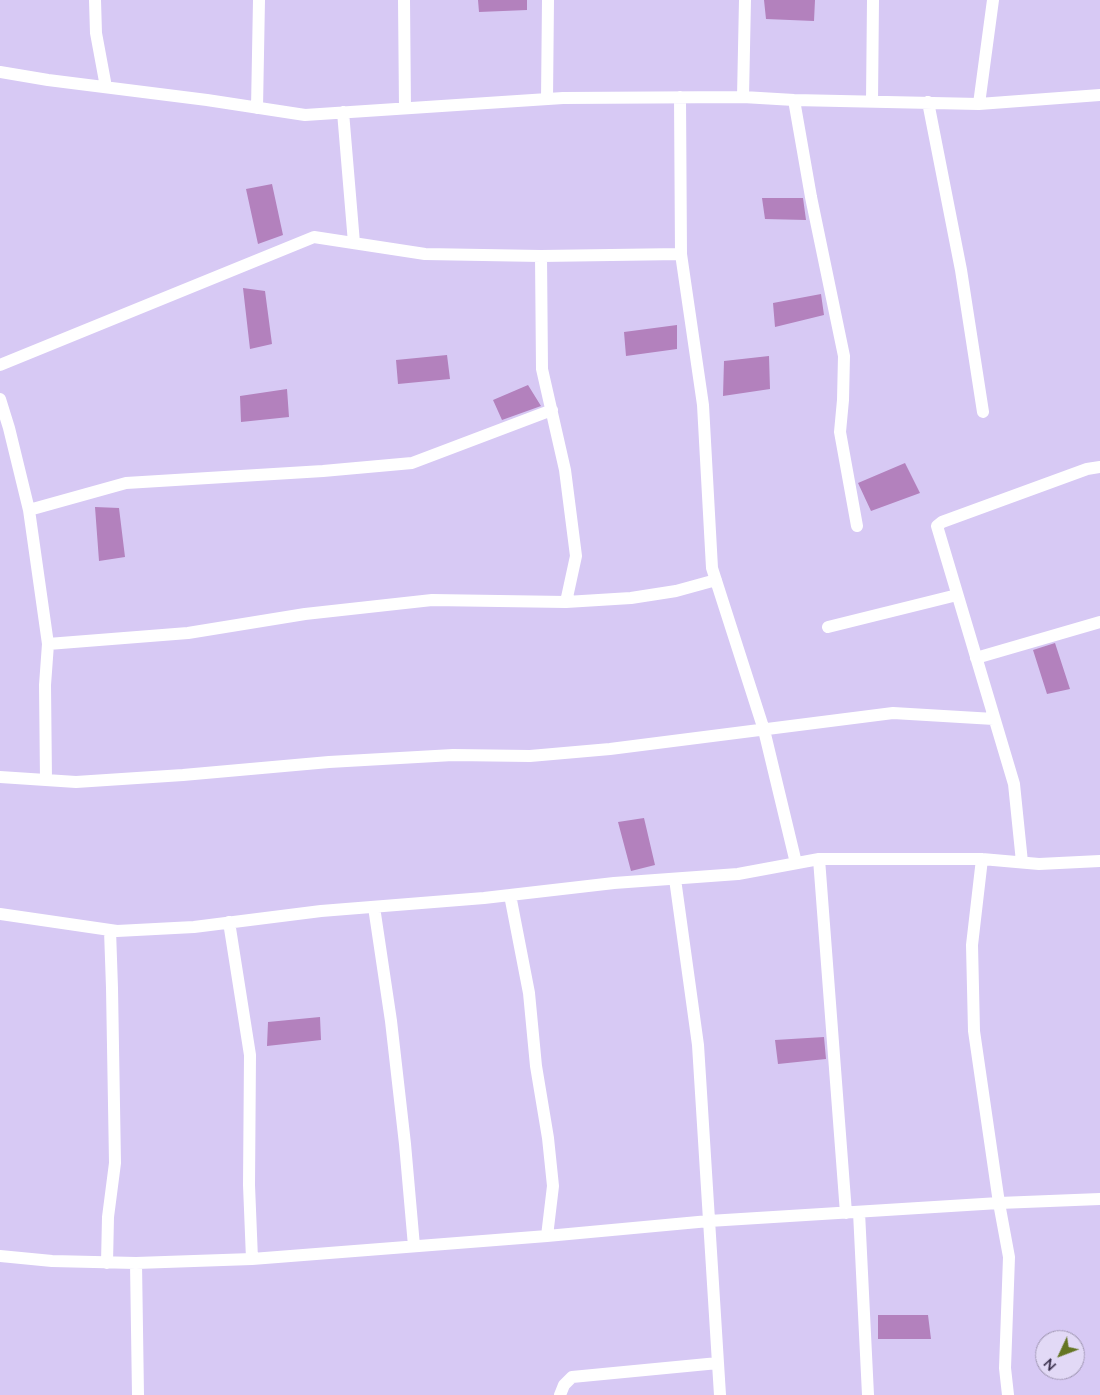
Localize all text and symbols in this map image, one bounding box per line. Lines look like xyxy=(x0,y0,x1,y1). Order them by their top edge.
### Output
north arrow xyxy=(1035,1330,1085,1380)
text: N xyxy=(1040,1355,1059,1375)

